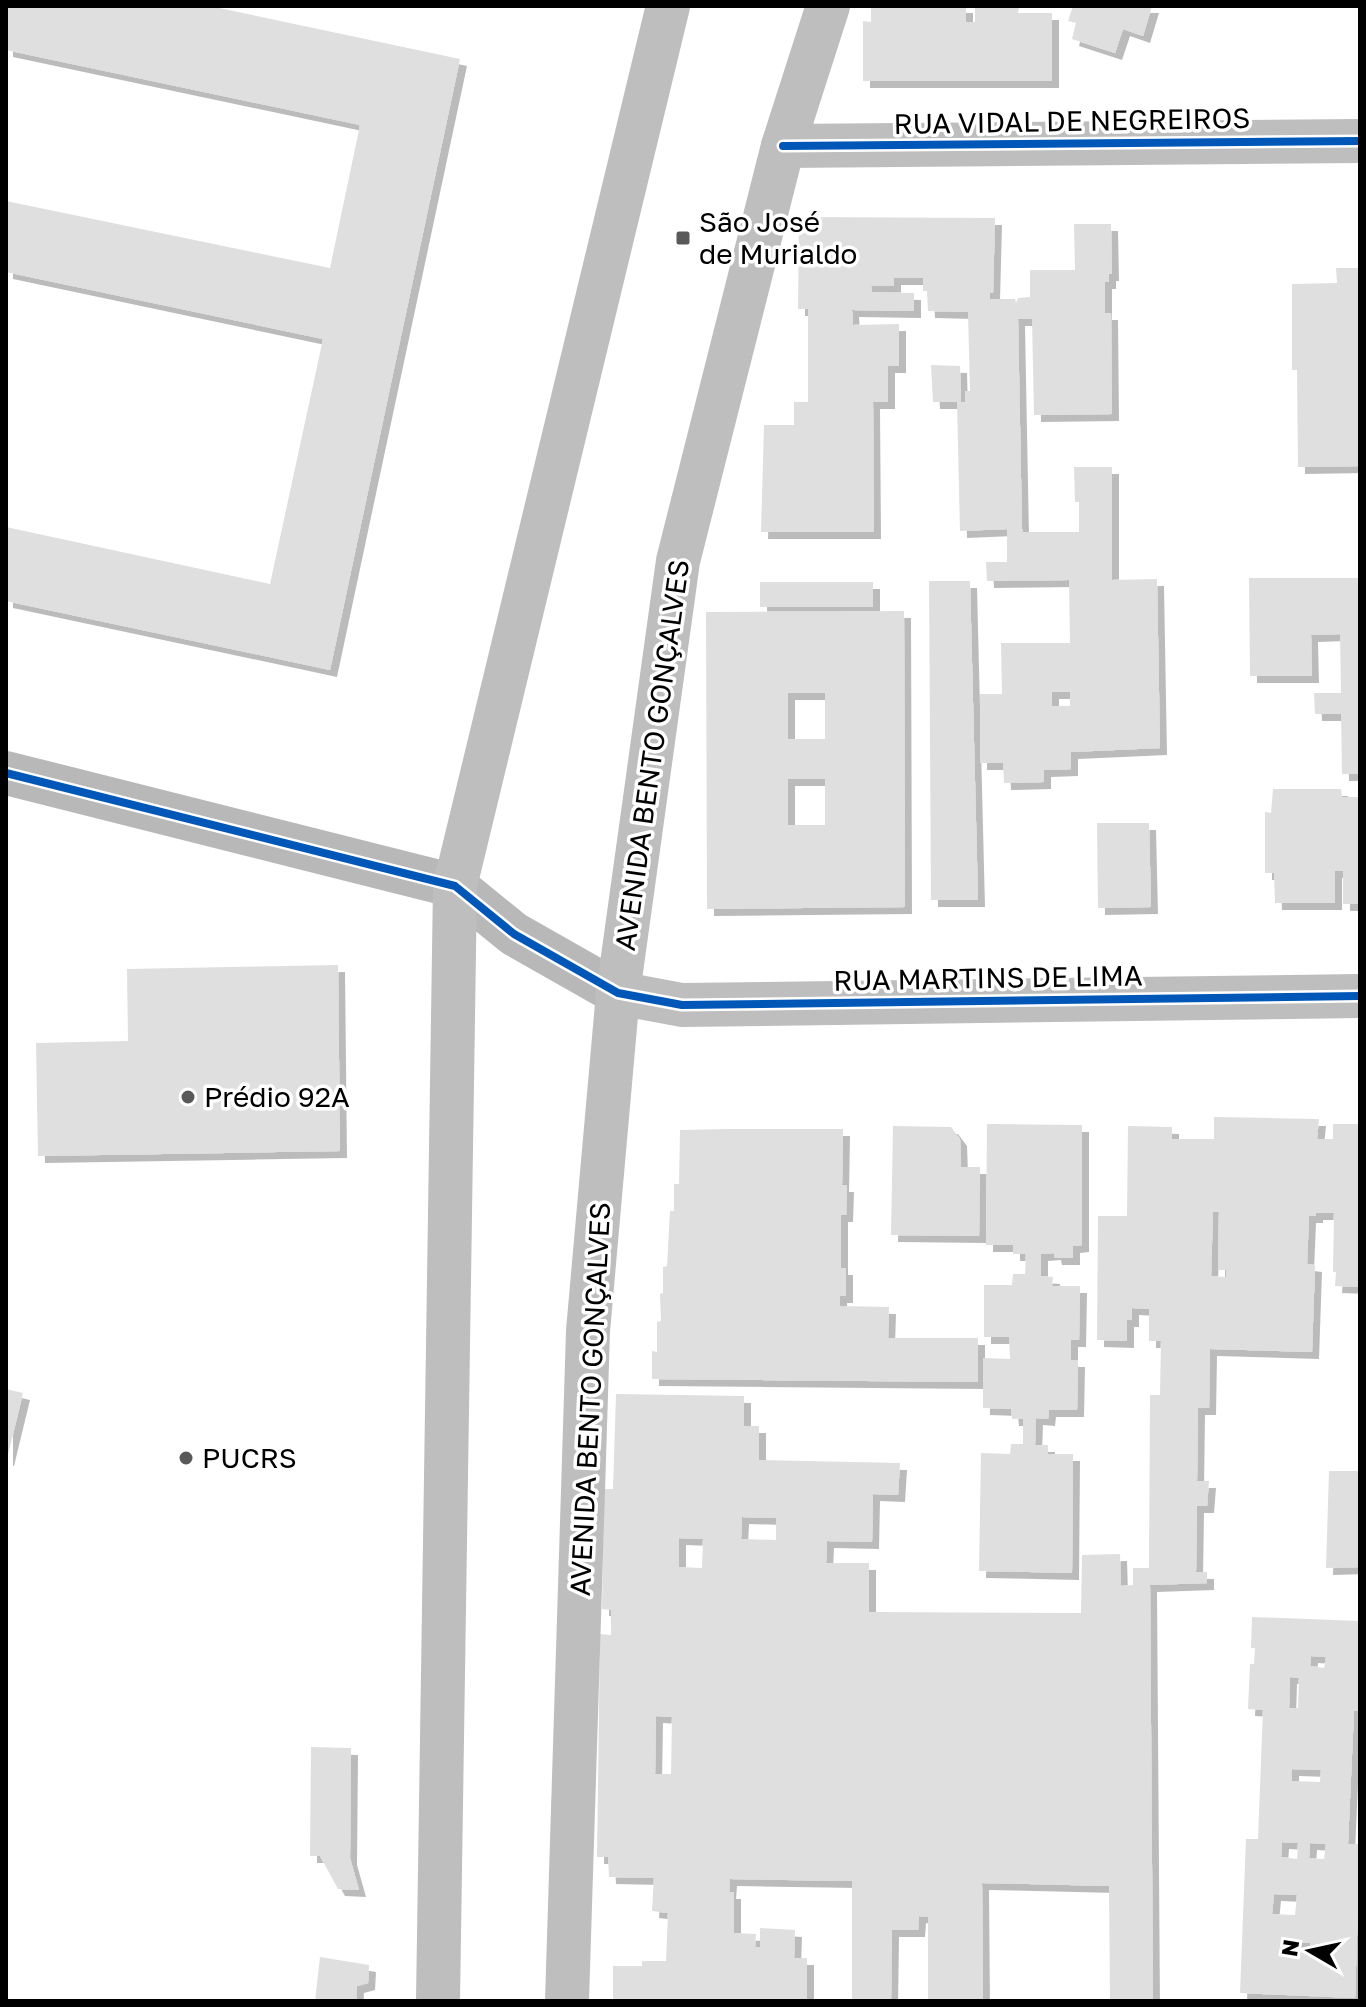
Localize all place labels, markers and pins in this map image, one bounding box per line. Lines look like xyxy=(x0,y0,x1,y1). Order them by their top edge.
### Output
place label: São José de Murialdo xyxy=(699,205,857,270)
marker: São José de Murialdo xyxy=(674,229,692,247)
place label: Prédio 92A xyxy=(204,1080,350,1113)
marker: Prédio 92A xyxy=(179,1088,197,1106)
place label: PUCRS xyxy=(202,1441,297,1474)
marker: PUCRS xyxy=(177,1449,195,1467)

